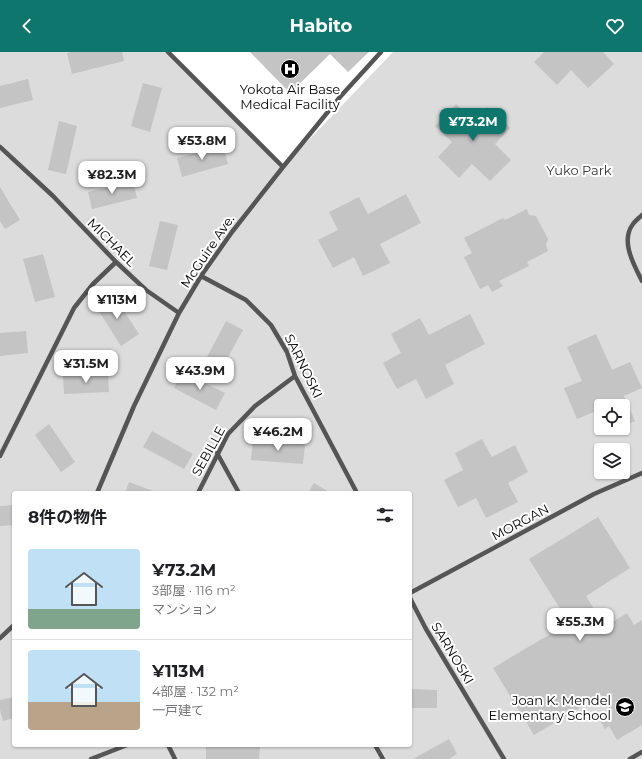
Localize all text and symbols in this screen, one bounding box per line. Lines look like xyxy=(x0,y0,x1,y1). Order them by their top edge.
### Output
icon: back xyxy=(16,15,38,37)
text: Habito xyxy=(290,15,352,37)
icon: heart xyxy=(604,15,626,37)
hospital icon: Yokota Air Base Medical Facility xyxy=(279,58,301,80)
place label: Yokota Air Base Medical Facility xyxy=(240,81,341,112)
pin: ¥73.2M xyxy=(440,108,506,142)
text: ¥73.2M xyxy=(448,113,498,129)
pin: ¥53.8M xyxy=(169,127,235,161)
text: ¥53.8M xyxy=(177,132,227,148)
pin: ¥82.3M xyxy=(79,161,145,195)
park label: Yuko Park xyxy=(546,162,612,178)
text: ¥82.3M xyxy=(87,166,137,182)
street label: McGuire Ave. xyxy=(177,211,237,291)
street label: MICHAEL xyxy=(84,214,140,270)
pin: ¥113M xyxy=(89,286,145,320)
text: ¥113M xyxy=(97,291,137,307)
street label: SARNOSKI xyxy=(282,331,326,401)
pin: ¥31.5M xyxy=(53,350,119,384)
text: ¥31.5M xyxy=(63,355,109,371)
pin: ¥43.9M xyxy=(167,357,233,391)
text: ¥43.9M xyxy=(175,362,225,378)
map controls xyxy=(594,399,630,479)
button: locate xyxy=(594,399,630,435)
pin: ¥46.2M xyxy=(245,418,311,452)
street label: SEBILLE xyxy=(188,423,228,479)
text: ¥46.2M xyxy=(253,423,303,439)
button: layers xyxy=(594,443,630,479)
street label: MORGAN xyxy=(489,500,551,544)
icon: filters xyxy=(374,504,396,526)
text: 8件の物件 xyxy=(28,507,107,527)
text: ¥73.2M xyxy=(152,560,216,580)
icon: home xyxy=(60,565,108,613)
text: 3部屋 · 116 m² xyxy=(152,582,236,598)
text: マンション xyxy=(152,601,217,617)
pin: ¥55.3M xyxy=(547,608,613,642)
text: ¥55.3M xyxy=(556,613,604,629)
street label: SARNOSKI xyxy=(428,619,478,687)
text: ¥113M xyxy=(152,661,205,681)
icon: home xyxy=(60,666,108,714)
text: 4部屋 · 132 m² xyxy=(152,683,239,699)
place label: Joan K. Mendel Elementary School xyxy=(488,692,611,723)
school or university icon: Joan K. Mendel Elementary School xyxy=(614,696,636,718)
text: 一戸建て xyxy=(152,702,204,718)

